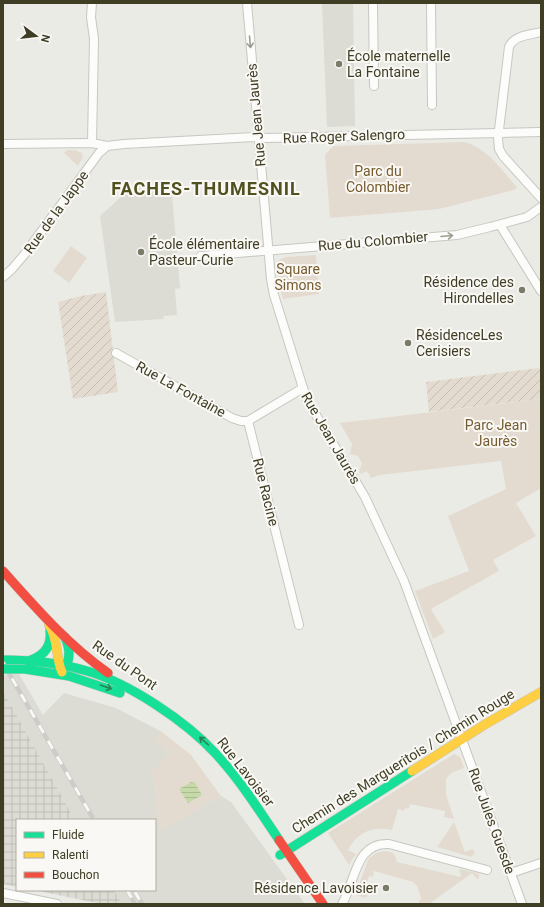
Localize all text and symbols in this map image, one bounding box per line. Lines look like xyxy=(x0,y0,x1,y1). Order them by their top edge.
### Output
north arrow xyxy=(16,16,56,56)
text: N xyxy=(38,33,52,44)
one-way arrow xyxy=(247,35,254,48)
place label: École maternelle La Fontaine xyxy=(347,47,450,80)
marker: École maternelle La Fontaine xyxy=(334,59,344,69)
street label: Rue Jean Jaurès xyxy=(244,63,268,167)
street label: Rue Roger Salengro xyxy=(283,126,405,146)
park label: Parc du Colombier xyxy=(346,163,410,195)
street label: Rue de la Jappe xyxy=(20,167,92,257)
district label: FACHES-THUMESNIL xyxy=(111,178,301,199)
street label: Rue du Colombier xyxy=(317,228,429,254)
one-way arrow xyxy=(440,232,453,239)
place label: École élémentaire Pasteur-Curie xyxy=(149,235,260,268)
marker: École élémentaire Pasteur-Curie xyxy=(136,247,146,257)
park label: Square Simons xyxy=(275,261,321,293)
place label: Résidence des Hirondelles xyxy=(423,274,514,306)
marker: Résidence des Hirondelles xyxy=(517,285,527,295)
place label: RésidenceLes Cerisiers xyxy=(416,327,503,359)
marker: RésidenceLes Cerisiers xyxy=(403,338,413,348)
street label: Rue La Fontaine xyxy=(133,358,229,420)
street label: Rue Jean Jaurès xyxy=(298,389,364,487)
park label: Parc Jean Jaurès xyxy=(465,417,527,449)
street label: Rue Racine xyxy=(250,456,282,528)
street label: Rue du Pont xyxy=(90,637,161,693)
one-way arrow xyxy=(99,684,111,692)
street label: Chemin des Margueritois / Chemin Rouge xyxy=(289,686,517,836)
street label: Rue Lavoisier xyxy=(214,734,278,810)
one-way arrow xyxy=(199,737,209,746)
street label: Rue Jules Guesde xyxy=(465,766,519,876)
legend xyxy=(16,819,156,891)
text: Fluide xyxy=(52,828,84,842)
text: Ralenti xyxy=(52,848,89,862)
text: Bouchon xyxy=(52,868,99,882)
place label: Résidence Lavoisier xyxy=(254,880,378,896)
marker: Résidence Lavoisier xyxy=(381,883,391,893)

